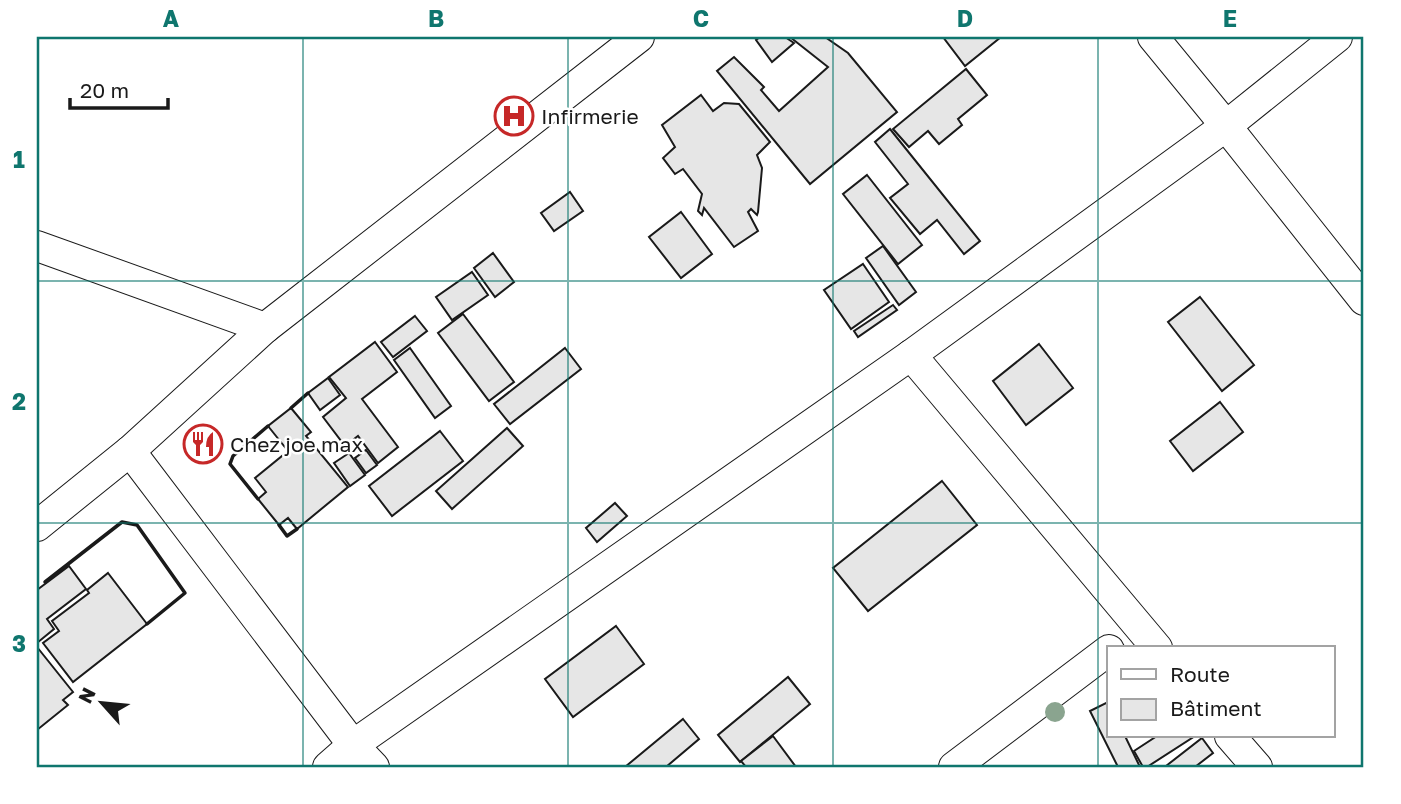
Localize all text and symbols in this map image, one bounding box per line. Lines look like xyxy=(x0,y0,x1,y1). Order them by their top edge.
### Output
text: A xyxy=(163,4,180,32)
text: B xyxy=(428,4,444,32)
text: C xyxy=(693,4,709,32)
text: D xyxy=(957,4,973,32)
text: E xyxy=(1223,4,1237,32)
scale bar xyxy=(70,66,168,110)
text: 20 m xyxy=(80,77,129,103)
hospital icon: Infirmerie xyxy=(493,95,535,137)
place label: Infirmerie xyxy=(541,103,639,129)
text: 1 xyxy=(13,145,25,173)
text: 2 xyxy=(12,387,26,415)
restaurant icon: Chez joe max xyxy=(182,423,224,465)
place label: Chez joe max xyxy=(230,431,363,457)
text: 3 xyxy=(12,629,26,657)
legend xyxy=(1107,646,1334,738)
text: Route xyxy=(1170,661,1230,687)
north arrow xyxy=(66,668,136,738)
text: N xyxy=(73,683,100,707)
text: Bâtiment xyxy=(1170,695,1262,721)

